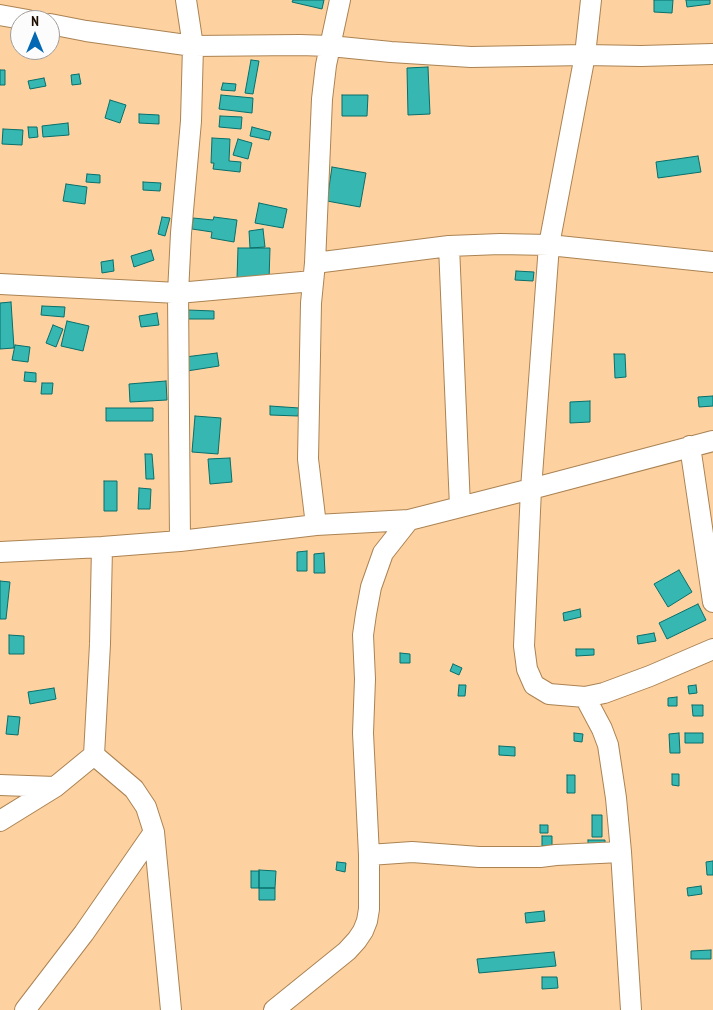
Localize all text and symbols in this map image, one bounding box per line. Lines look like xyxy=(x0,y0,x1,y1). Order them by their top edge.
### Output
north arrow xyxy=(10,10,60,60)
text: N xyxy=(31,12,39,30)

